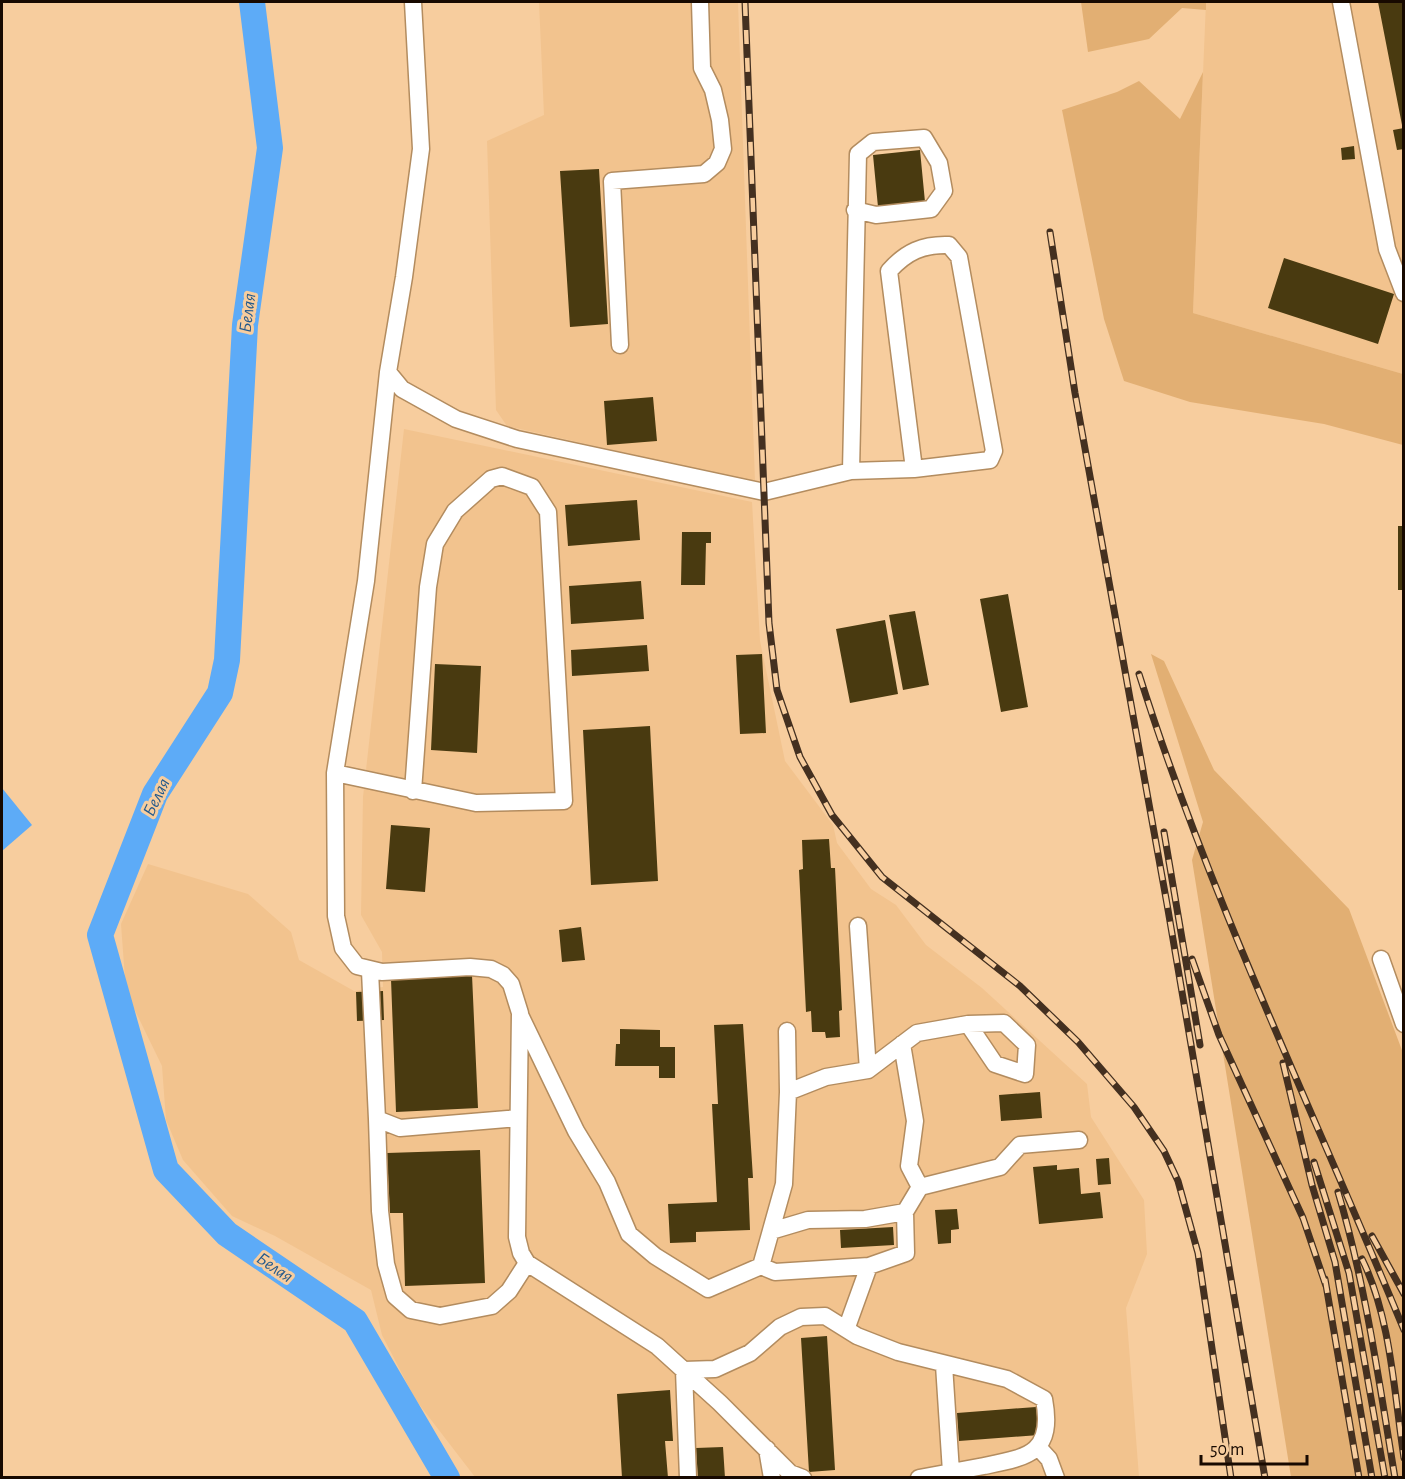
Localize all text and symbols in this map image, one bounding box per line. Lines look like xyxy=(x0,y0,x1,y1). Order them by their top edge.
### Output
water label: Белая xyxy=(237,292,259,334)
water label: Белая xyxy=(140,776,174,819)
water label: Белая xyxy=(253,1249,296,1286)
scale bar xyxy=(1201,1428,1308,1466)
text: 50 m xyxy=(1210,1441,1244,1459)

